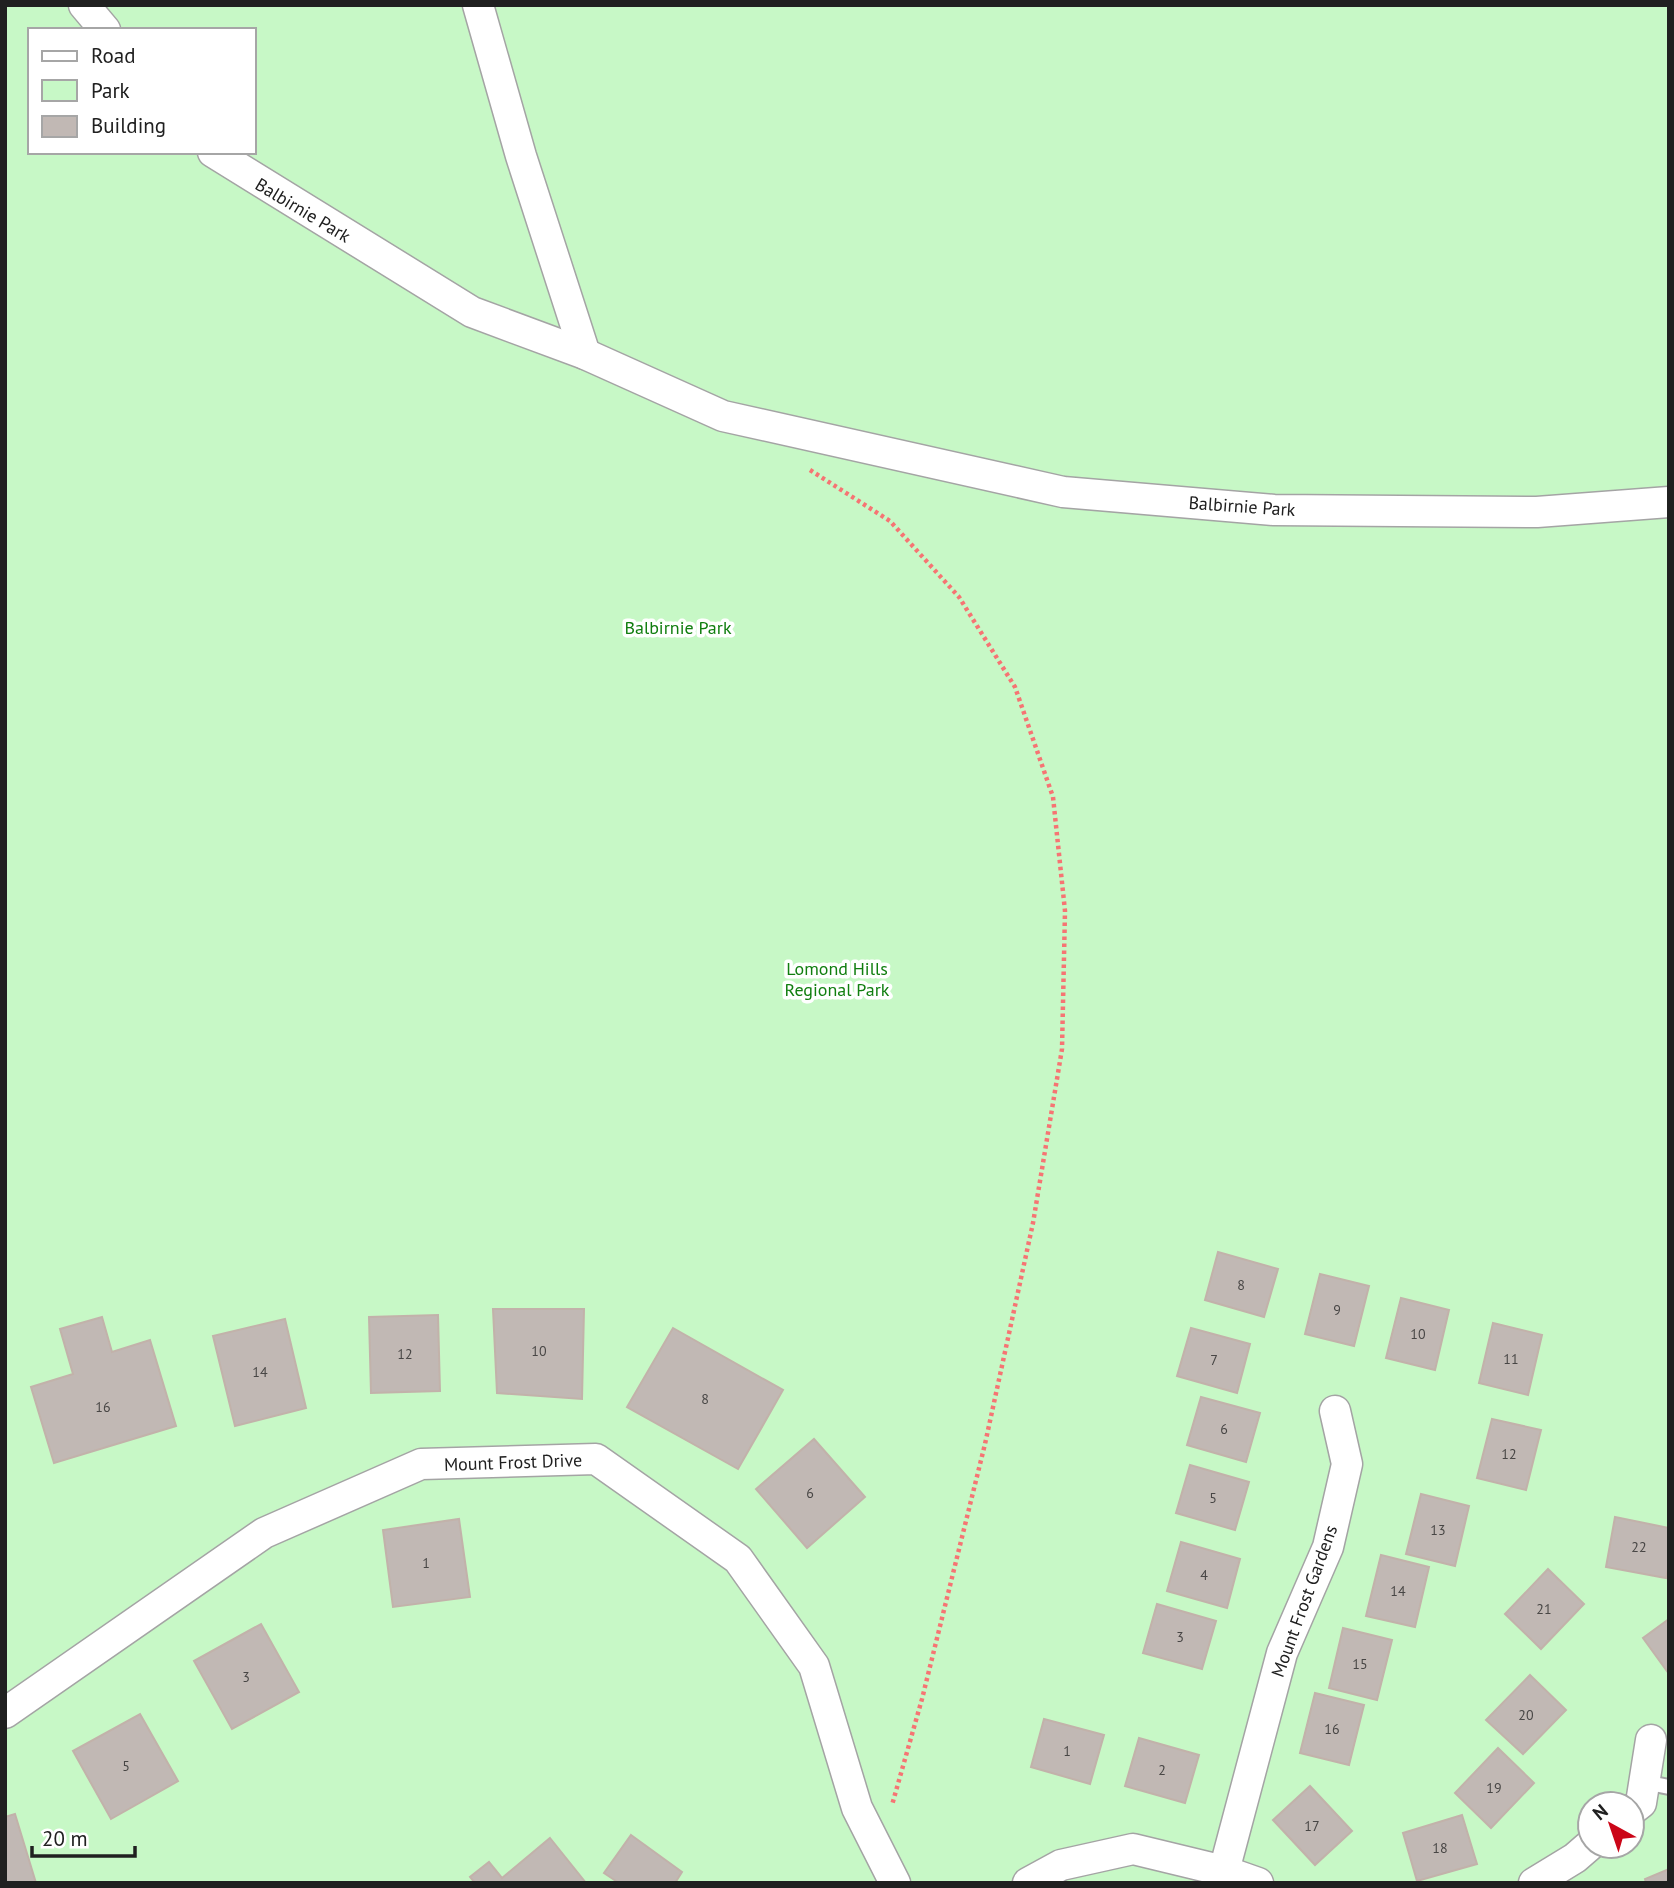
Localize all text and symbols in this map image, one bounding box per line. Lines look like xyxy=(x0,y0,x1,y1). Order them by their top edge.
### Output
legend xyxy=(28,28,256,154)
text: Road xyxy=(91,42,135,69)
text: Park xyxy=(91,77,130,104)
text: Building xyxy=(91,112,166,139)
street label: Balbirnie Park xyxy=(251,173,355,248)
street label: Balbirnie Park xyxy=(1188,491,1297,521)
park label: Balbirnie Park xyxy=(624,616,732,639)
park label: Lomond Hills Regional Park xyxy=(785,957,890,1001)
house number: 8 xyxy=(1237,1276,1245,1294)
house number: 9 xyxy=(1333,1301,1341,1319)
house number: 10 xyxy=(1410,1325,1426,1343)
house number: 10 xyxy=(531,1342,547,1360)
house number: 12 xyxy=(397,1345,413,1363)
house number: 11 xyxy=(1503,1350,1519,1368)
house number: 7 xyxy=(1210,1351,1218,1369)
house number: 14 xyxy=(252,1363,268,1381)
house number: 8 xyxy=(701,1390,709,1408)
house number: 16 xyxy=(95,1398,111,1416)
house number: 6 xyxy=(1220,1420,1228,1438)
house number: 12 xyxy=(1501,1445,1517,1463)
street label: Mount Frost Drive xyxy=(444,1448,582,1476)
house number: 6 xyxy=(806,1484,814,1502)
house number: 5 xyxy=(1209,1489,1217,1507)
house number: 13 xyxy=(1430,1521,1446,1539)
street label: Mount Frost Gardens xyxy=(1266,1522,1342,1680)
house number: 22 xyxy=(1631,1538,1647,1556)
house number: 1 xyxy=(422,1554,430,1572)
house number: 4 xyxy=(1200,1566,1208,1584)
house number: 14 xyxy=(1390,1582,1406,1600)
house number: 21 xyxy=(1536,1600,1552,1618)
house number: 3 xyxy=(1176,1628,1184,1646)
house number: 15 xyxy=(1352,1655,1368,1673)
house number: 3 xyxy=(242,1668,250,1686)
house number: 20 xyxy=(1518,1706,1534,1724)
house number: 16 xyxy=(1324,1720,1340,1738)
house number: 1 xyxy=(1063,1742,1071,1760)
house number: 5 xyxy=(122,1757,130,1775)
house number: 2 xyxy=(1158,1761,1166,1779)
house number: 19 xyxy=(1486,1779,1502,1797)
north arrow xyxy=(1576,1790,1646,1860)
text: N xyxy=(1588,1799,1613,1825)
scale bar xyxy=(32,1814,135,1858)
house number: 17 xyxy=(1304,1817,1320,1835)
text: 20 m xyxy=(42,1825,88,1852)
house number: 18 xyxy=(1432,1839,1448,1857)

